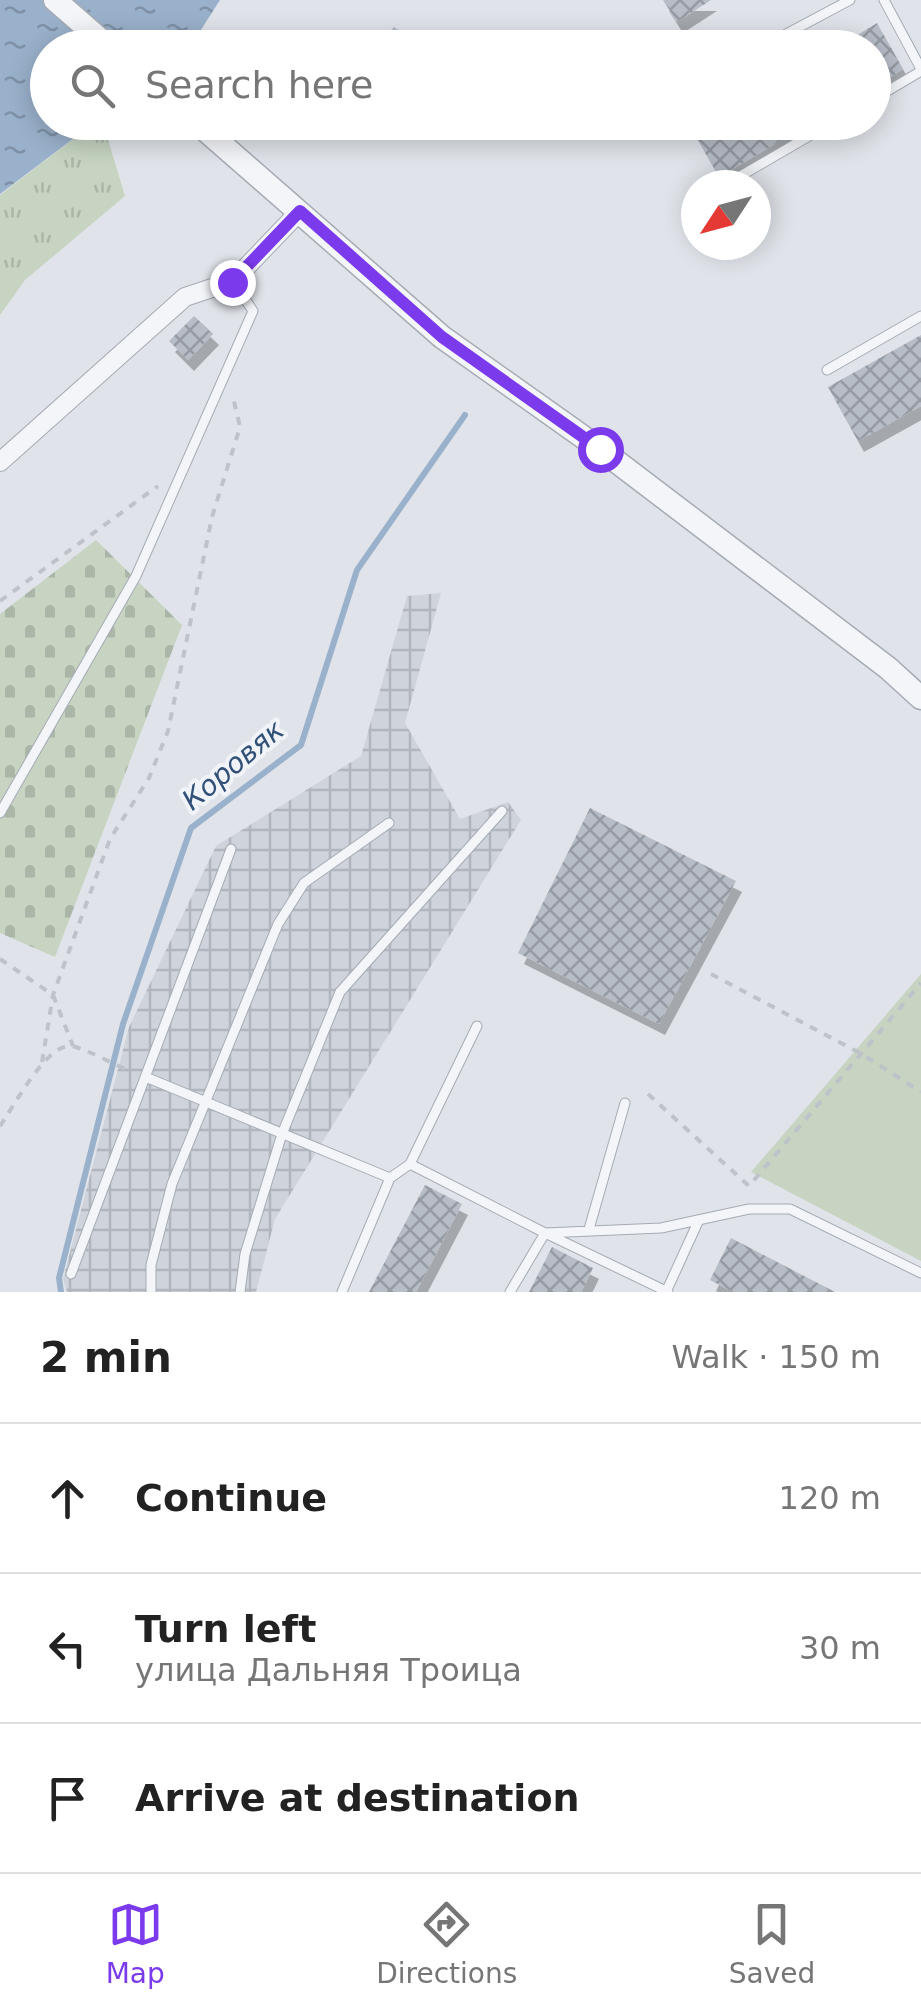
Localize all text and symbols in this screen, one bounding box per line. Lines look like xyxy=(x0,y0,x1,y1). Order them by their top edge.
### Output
search box xyxy=(30,30,891,140)
icon: search xyxy=(65,58,120,113)
text: Search here xyxy=(145,63,373,107)
north arrow xyxy=(681,170,771,260)
route end xyxy=(210,260,256,306)
route start xyxy=(578,427,624,473)
water label: Коровяк xyxy=(176,713,290,817)
text: 2 min xyxy=(40,1333,172,1382)
text: Walk · 150 m xyxy=(671,1338,881,1376)
icon: ahead xyxy=(40,1471,95,1526)
text: Continue xyxy=(135,1476,327,1520)
text: 120 m xyxy=(779,1479,881,1517)
text: Turn left xyxy=(135,1607,316,1651)
icon: left xyxy=(40,1621,95,1676)
text: 30 m xyxy=(799,1629,881,1667)
text: улица Дальняя Троица xyxy=(135,1651,522,1689)
icon: arrive xyxy=(40,1771,95,1826)
text: Arrive at destination xyxy=(135,1776,580,1820)
tab: Map xyxy=(106,1897,165,1990)
tab: Directions xyxy=(376,1897,517,1990)
tab: Saved xyxy=(729,1897,815,1990)

